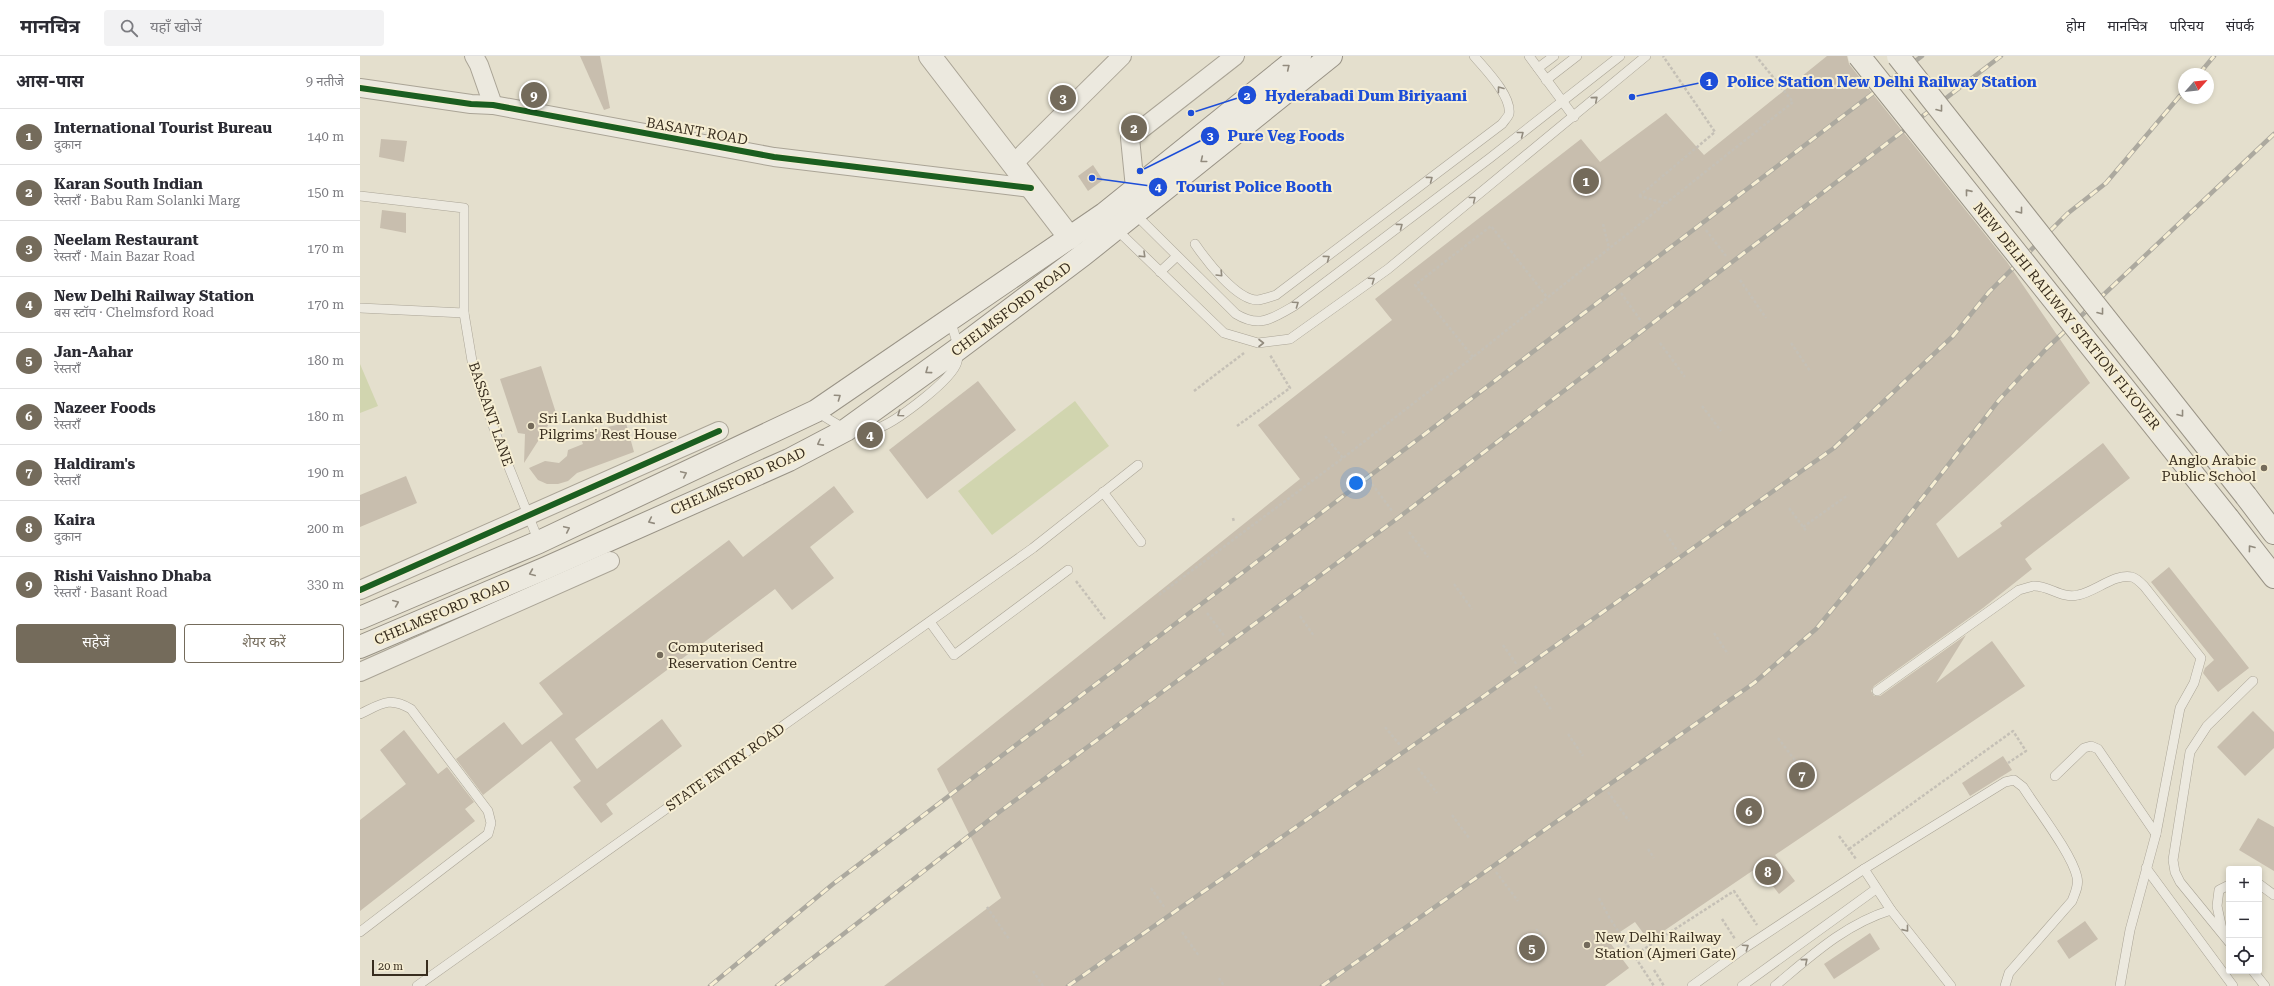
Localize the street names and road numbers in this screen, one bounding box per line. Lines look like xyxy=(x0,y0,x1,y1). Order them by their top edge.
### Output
street label: BASANT ROAD xyxy=(645,114,749,148)
street label: NEW DELHI RAILWAY STATION FLYOVER xyxy=(1970,199,2164,433)
street label: CHELMSFORD ROAD xyxy=(948,259,1074,359)
street label: BASSANT LANE xyxy=(466,360,516,468)
street label: CHELMSFORD ROAD xyxy=(668,444,808,518)
street label: CHELMSFORD ROAD xyxy=(372,576,513,648)
street label: STATE ENTRY ROAD xyxy=(662,720,788,814)

